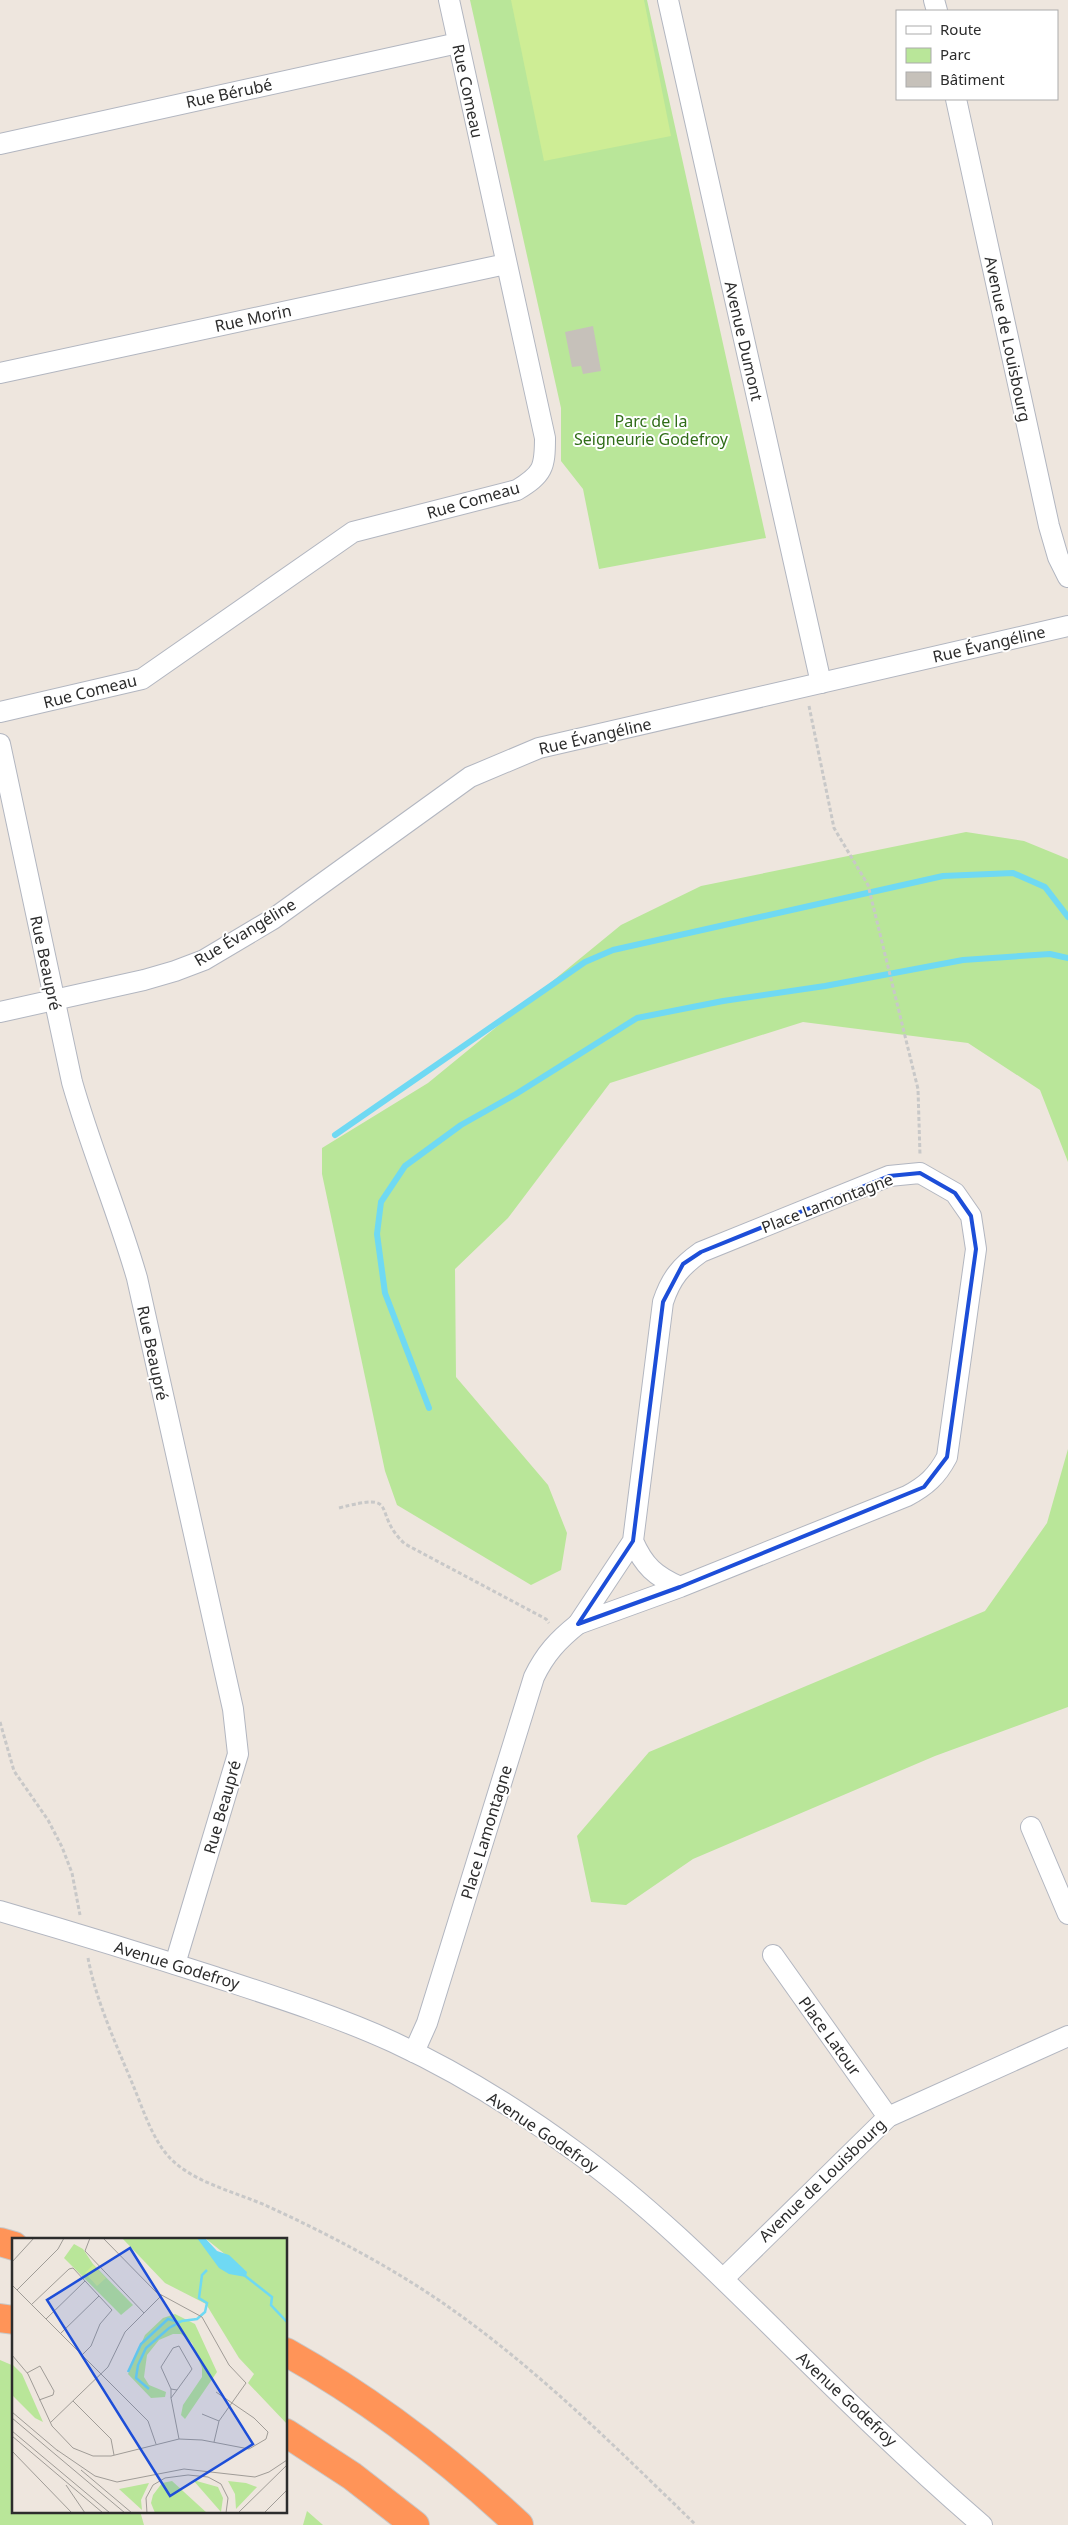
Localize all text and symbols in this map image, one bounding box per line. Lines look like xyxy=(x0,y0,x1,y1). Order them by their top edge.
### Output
legend xyxy=(896,10,1058,100)
text: Route xyxy=(940,19,982,39)
street label: Rue Comeau xyxy=(447,42,489,140)
text: Parc xyxy=(940,44,971,64)
text: Bâtiment xyxy=(940,69,1005,89)
street label: Rue Bérubé xyxy=(184,73,274,113)
street label: Avenue de Louisbourg xyxy=(980,254,1036,424)
street label: Avenue Dumont xyxy=(720,279,769,403)
street label: Rue Morin xyxy=(213,299,293,337)
park label: Parc de la Seigneurie Godefroy xyxy=(574,410,729,450)
street label: Rue Comeau xyxy=(424,476,522,524)
street label: Rue Évangéline xyxy=(931,620,1047,668)
street label: Rue Comeau xyxy=(41,669,139,713)
street label: Rue Évangéline xyxy=(537,712,653,760)
street label: Rue Évangéline xyxy=(190,893,300,971)
street label: Rue Beaupré xyxy=(25,914,67,1012)
street label: Place Lamontagne xyxy=(758,1168,896,1238)
street label: Rue Beaupré xyxy=(132,1304,174,1402)
street label: Rue Beaupré xyxy=(198,1758,246,1856)
street label: Place Lamontagne xyxy=(455,1762,517,1902)
street label: Avenue Godefroy xyxy=(112,1935,243,1995)
street label: Place Latour xyxy=(794,1992,866,2080)
street label: Avenue Godefroy xyxy=(483,2087,604,2178)
street label: Avenue de Louisbourg xyxy=(754,2113,890,2247)
inset map xyxy=(12,2238,288,2512)
street label: Avenue Godefroy xyxy=(792,2347,903,2452)

